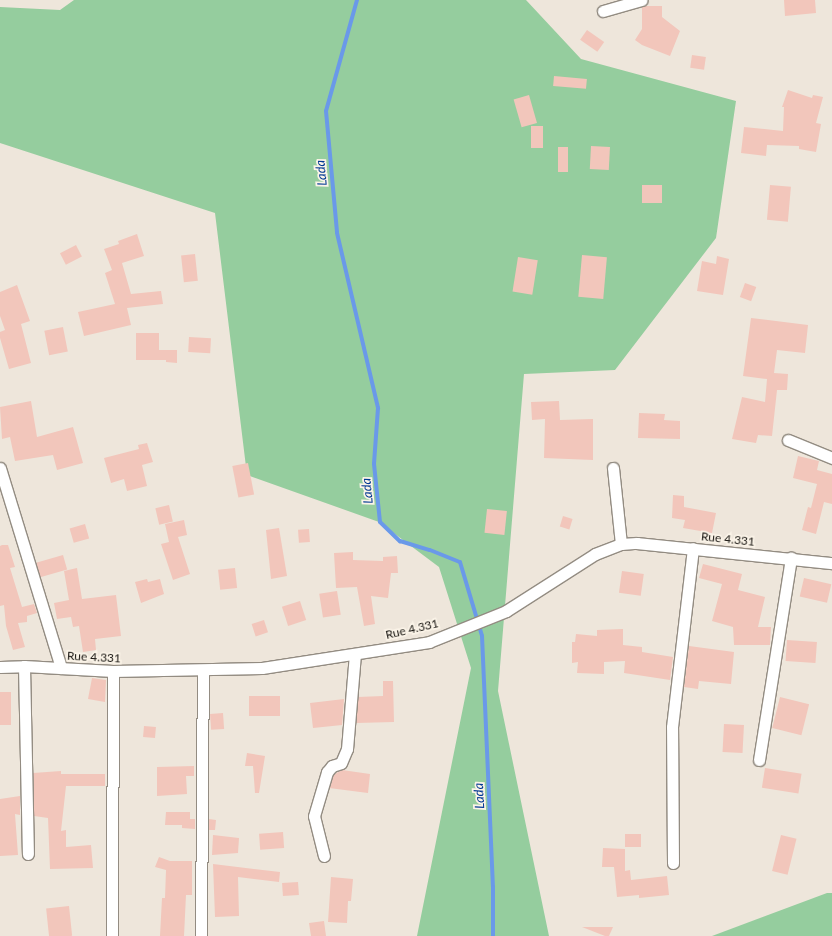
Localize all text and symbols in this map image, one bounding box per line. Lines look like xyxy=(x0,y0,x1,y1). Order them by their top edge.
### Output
water label: Lada xyxy=(312,159,330,187)
water label: Lada xyxy=(358,477,376,505)
street label: Rue 4.331 xyxy=(700,529,756,549)
street label: Rue 4.331 xyxy=(384,616,440,642)
street label: Rue 4.331 xyxy=(67,648,121,666)
water label: Lada xyxy=(471,783,487,809)

